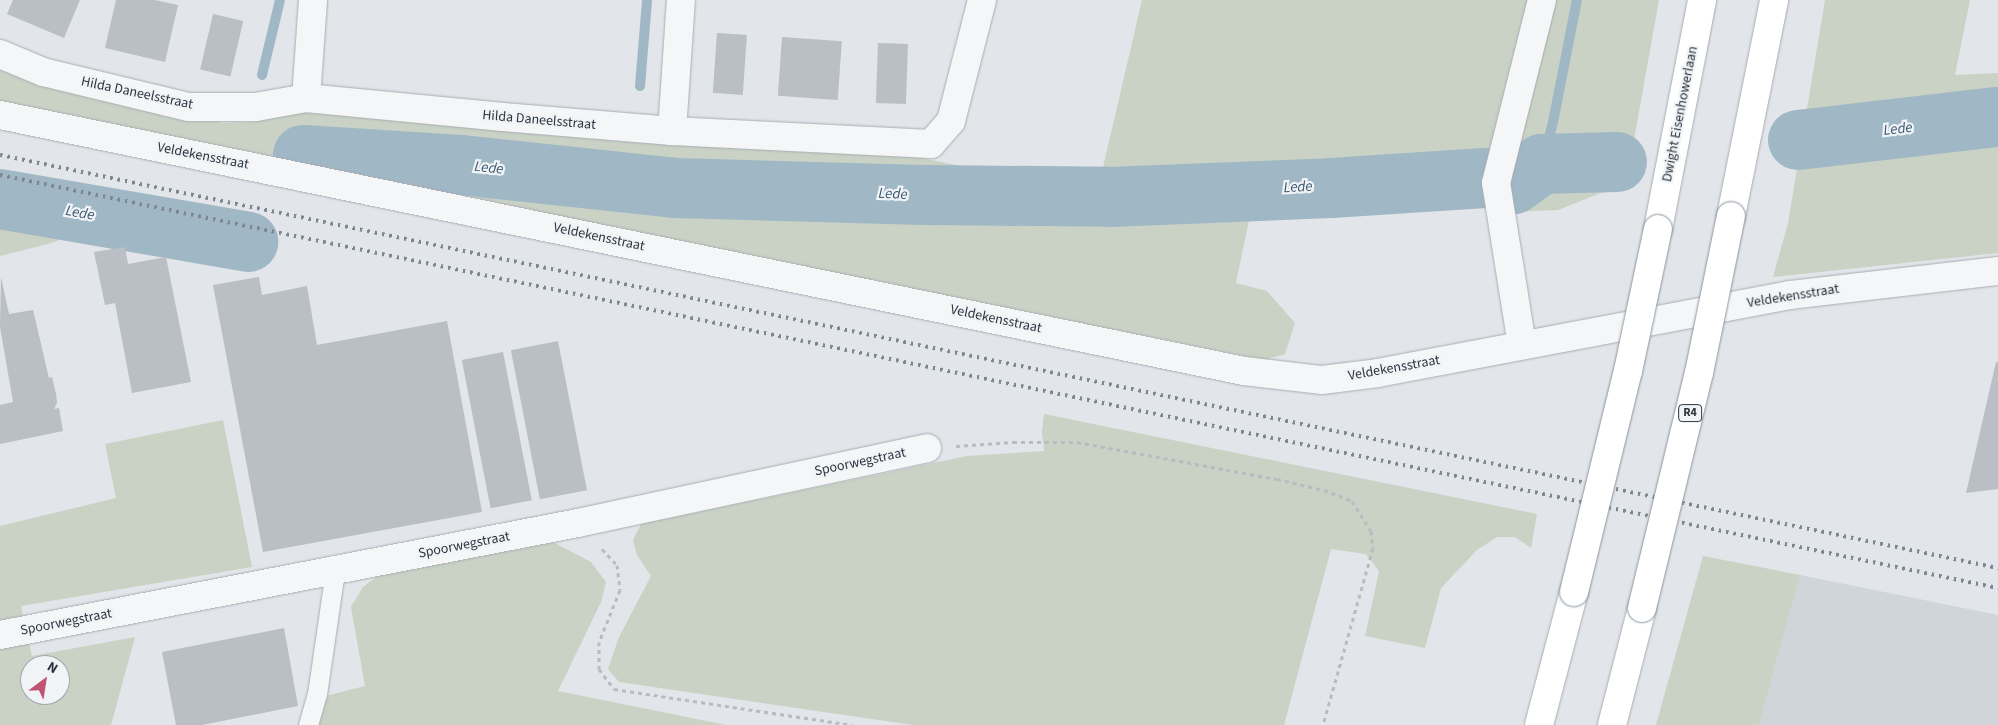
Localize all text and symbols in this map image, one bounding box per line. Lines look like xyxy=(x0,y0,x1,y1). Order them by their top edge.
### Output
street label: Dwight Eisenhowerlaan xyxy=(1659,45,1701,183)
street label: Hilda Daneelsstraat xyxy=(80,73,194,113)
street label: Hilda Daneelsstraat xyxy=(482,107,596,133)
water label: Lede xyxy=(1882,118,1914,140)
street label: Veldekensstraat xyxy=(156,139,250,173)
water label: Lede xyxy=(474,158,504,178)
water label: Lede xyxy=(1283,177,1313,197)
water label: Lede xyxy=(878,184,908,204)
water label: Lede xyxy=(64,202,96,224)
street label: Veldekensstraat xyxy=(552,219,646,255)
street label: Veldekensstraat xyxy=(1746,280,1840,312)
street label: Veldekensstraat xyxy=(949,301,1043,337)
street label: Veldekensstraat xyxy=(1347,352,1441,384)
road number: R4 xyxy=(1678,403,1702,422)
street label: Spoorwegstraat xyxy=(813,444,907,480)
street label: Spoorwegstraat xyxy=(417,528,511,562)
street label: Spoorwegstraat xyxy=(19,605,113,639)
north arrow xyxy=(20,655,70,705)
text: N xyxy=(43,657,61,679)

